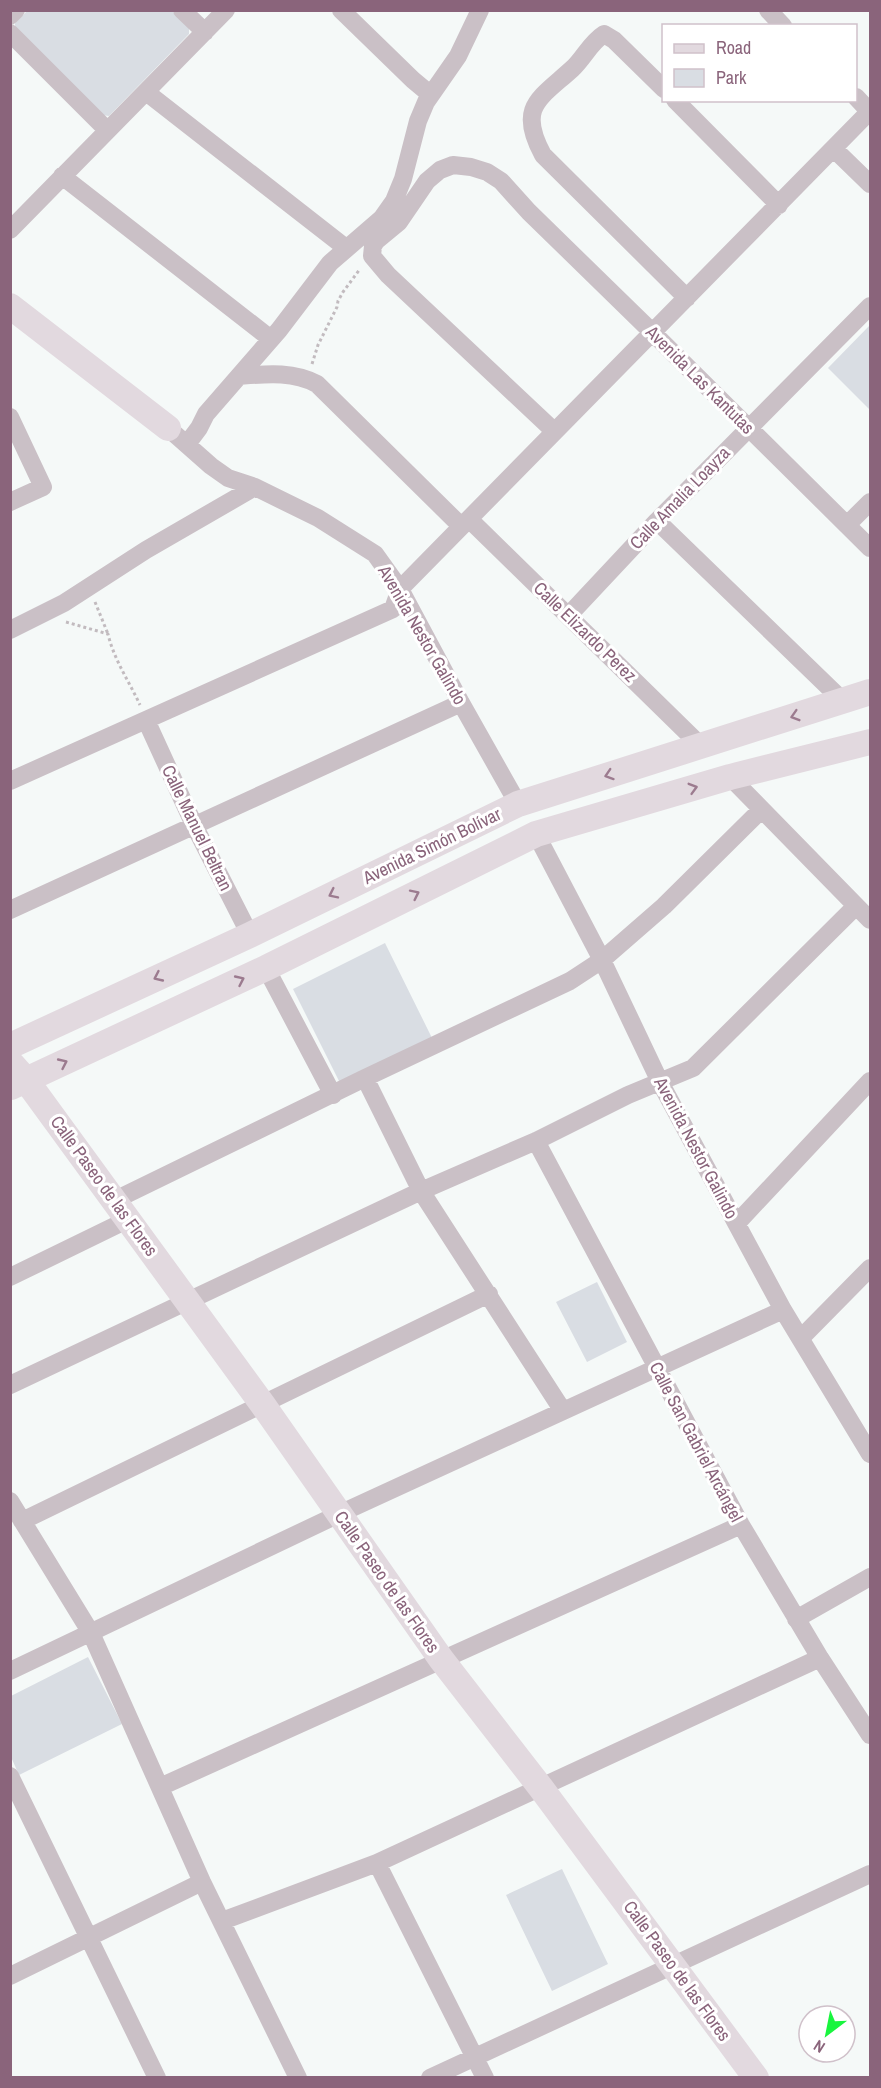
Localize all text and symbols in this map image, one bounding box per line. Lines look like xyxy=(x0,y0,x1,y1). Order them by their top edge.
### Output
legend xyxy=(662,24,857,102)
text: Road xyxy=(716,35,751,60)
text: Park xyxy=(716,65,747,90)
street label: Avenida Las Kantutas xyxy=(640,319,760,439)
street label: Calle Amalia Loayza xyxy=(624,441,735,555)
street label: Avenida Nestor Galindo xyxy=(372,560,473,709)
street label: Calle Elizardo Perez xyxy=(528,576,642,687)
one-way arrow xyxy=(790,709,801,721)
street label: Calle Manuel Beltran xyxy=(156,761,239,895)
one-way arrow xyxy=(604,768,615,780)
one-way arrow xyxy=(687,783,698,795)
street label: Avenida Simón Bolívar xyxy=(358,801,505,890)
one-way arrow xyxy=(329,887,340,899)
one-way arrow xyxy=(409,890,420,902)
one-way arrow xyxy=(154,970,165,982)
one-way arrow xyxy=(234,975,245,987)
one-way arrow xyxy=(57,1058,68,1070)
street label: Avenida Nestor Galindo xyxy=(648,1072,744,1223)
street label: Calle Paseo de las Flores xyxy=(45,1110,164,1261)
street label: Calle San Gabriel Arcángel xyxy=(644,1357,749,1526)
street label: Calle Paseo de las Flores xyxy=(329,1506,446,1658)
street label: Calle Paseo de las Flores xyxy=(618,1895,737,2046)
north arrow xyxy=(797,2004,857,2064)
text: N xyxy=(809,2035,829,2059)

